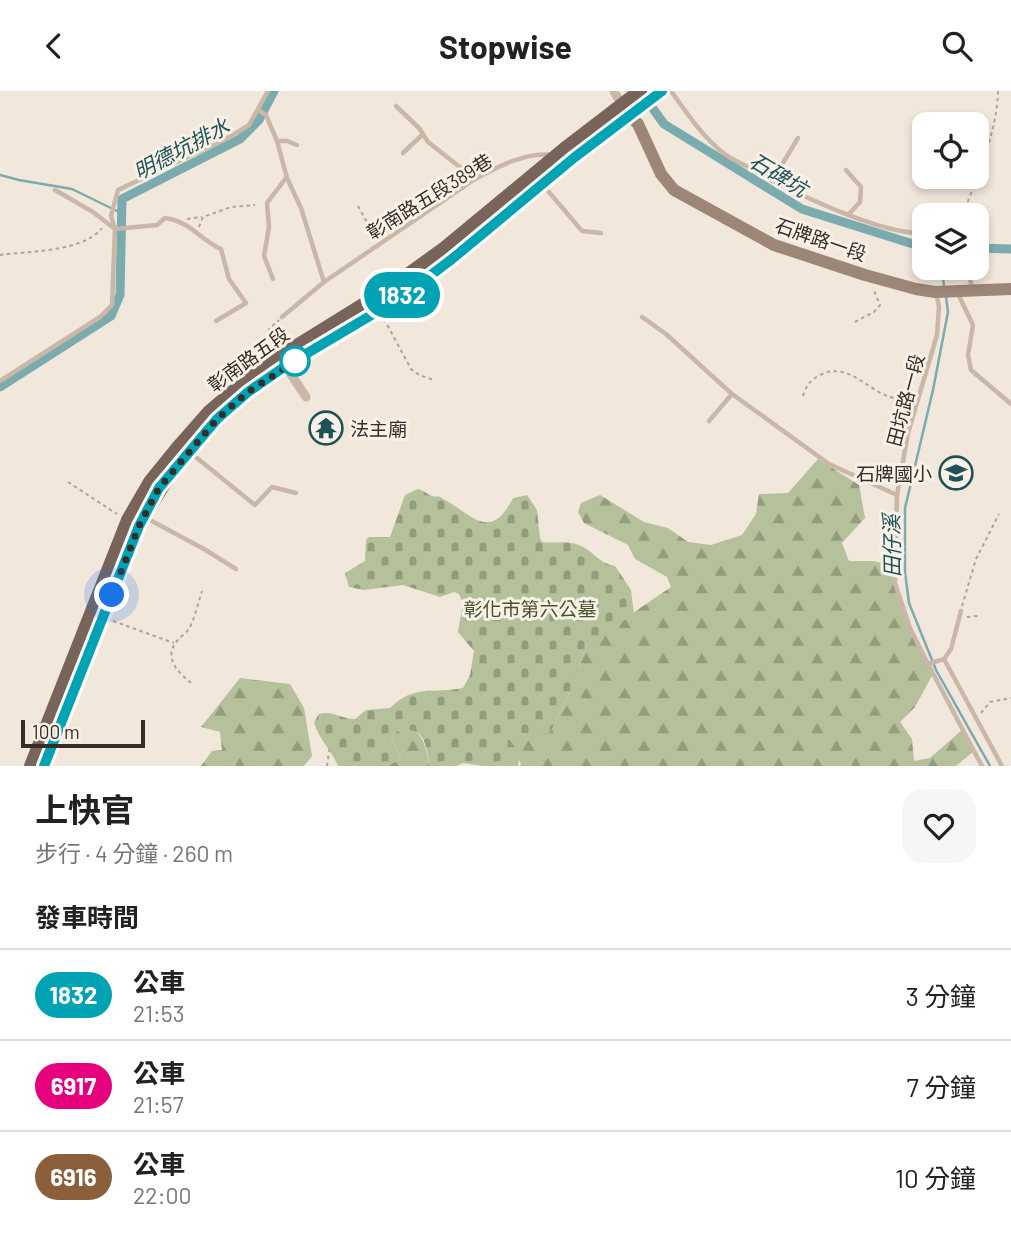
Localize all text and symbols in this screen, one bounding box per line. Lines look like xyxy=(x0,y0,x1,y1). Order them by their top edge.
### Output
icon: back xyxy=(35,27,73,65)
text: Stopwise xyxy=(439,27,572,65)
icon: search xyxy=(938,27,976,65)
water label: 明德坑排水 xyxy=(129,112,234,184)
map controls xyxy=(912,112,989,280)
button: locate xyxy=(912,112,989,189)
water label: 石碑坑 xyxy=(746,147,815,202)
street label: 彰南路五段389巷 xyxy=(362,148,496,244)
button: layers xyxy=(912,203,989,280)
street label: 石牌路一段 xyxy=(772,213,870,265)
line badge: 1832 xyxy=(353,272,451,318)
text: 1832 xyxy=(378,280,426,309)
street label: 彰南路五段 xyxy=(203,322,293,396)
unlabelled marker xyxy=(280,346,310,376)
street label: 田坑路一段 xyxy=(882,351,928,449)
temple icon: 法主廟 xyxy=(307,409,345,447)
place label: 法主廟 xyxy=(350,417,407,440)
school or university icon: 石牌國小 xyxy=(937,454,975,492)
place label: 石牌國小 xyxy=(856,462,932,485)
water label: 田仔溪 xyxy=(878,511,904,578)
your location xyxy=(94,577,129,612)
park label: 彰化市第六公墓 xyxy=(463,597,597,620)
scale bar xyxy=(21,717,145,749)
text: 100 m xyxy=(32,720,80,743)
text: 上快官 xyxy=(35,789,134,829)
button: heart xyxy=(902,789,976,863)
text: 步行 · 4 分鐘 · 260 m xyxy=(35,839,233,867)
text: 發車時間 xyxy=(35,901,139,932)
text: 公車 xyxy=(133,966,185,997)
text: 1832 xyxy=(50,980,97,1009)
text: 3 分鐘 xyxy=(905,980,976,1011)
text: 21:53 xyxy=(133,999,185,1027)
text: 公車 xyxy=(133,1057,185,1088)
text: 6917 xyxy=(51,1071,96,1100)
text: 7 分鐘 xyxy=(907,1071,976,1102)
text: 21:57 xyxy=(133,1090,184,1118)
text: 公車 xyxy=(133,1148,185,1179)
text: 6916 xyxy=(50,1162,97,1191)
text: 10 分鐘 xyxy=(895,1162,976,1193)
text: 22:00 xyxy=(133,1181,191,1209)

